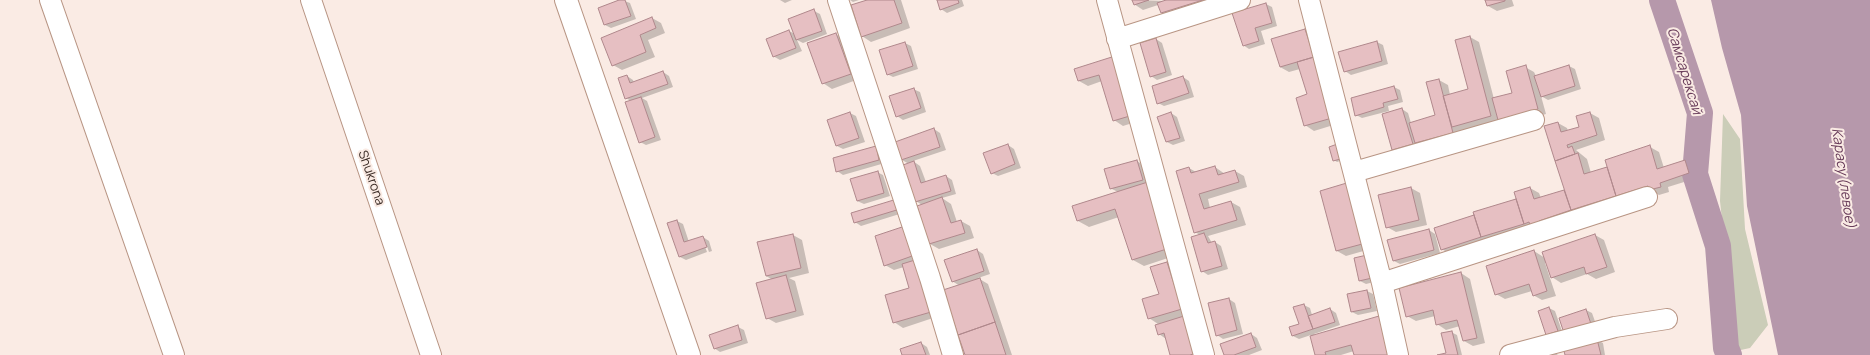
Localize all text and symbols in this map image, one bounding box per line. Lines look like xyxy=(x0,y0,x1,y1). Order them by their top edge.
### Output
water label: Самсарексай xyxy=(1663,26,1705,116)
water label: Карасу (левое) xyxy=(1828,127,1858,229)
street label: Shukrona xyxy=(354,148,388,208)

